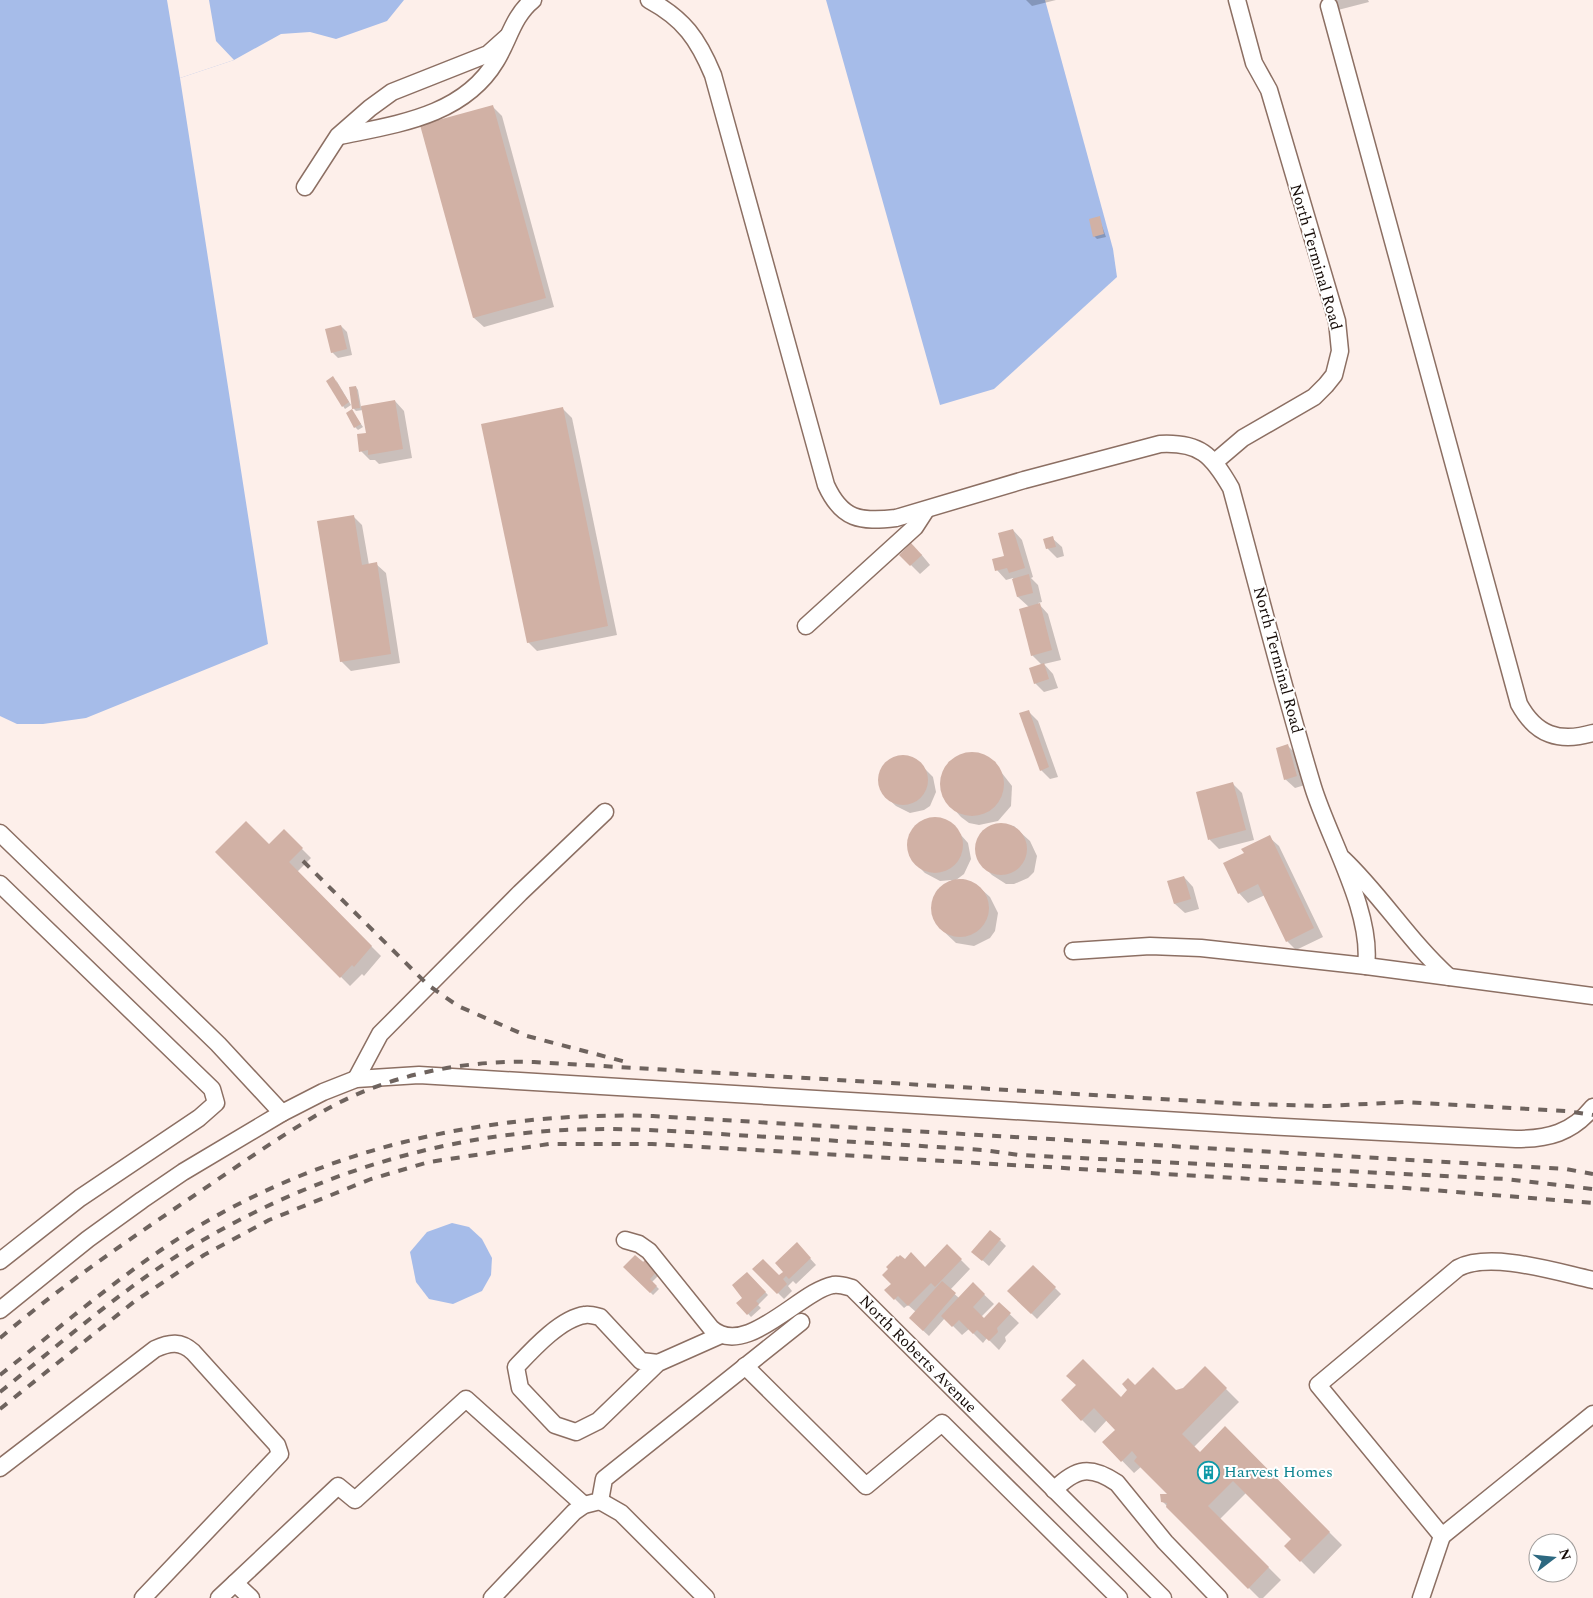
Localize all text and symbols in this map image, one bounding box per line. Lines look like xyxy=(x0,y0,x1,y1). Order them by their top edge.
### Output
street label: North Terminal Road xyxy=(1284,181,1348,333)
street label: North Terminal Road xyxy=(1247,584,1309,736)
street label: North Roberts Avenue xyxy=(854,1290,982,1418)
building icon: Harvest Homes xyxy=(1196,1460,1220,1484)
place label: Harvest Homes xyxy=(1224,1460,1333,1484)
north arrow xyxy=(1528,1533,1578,1583)
text: N xyxy=(1553,1546,1577,1563)

